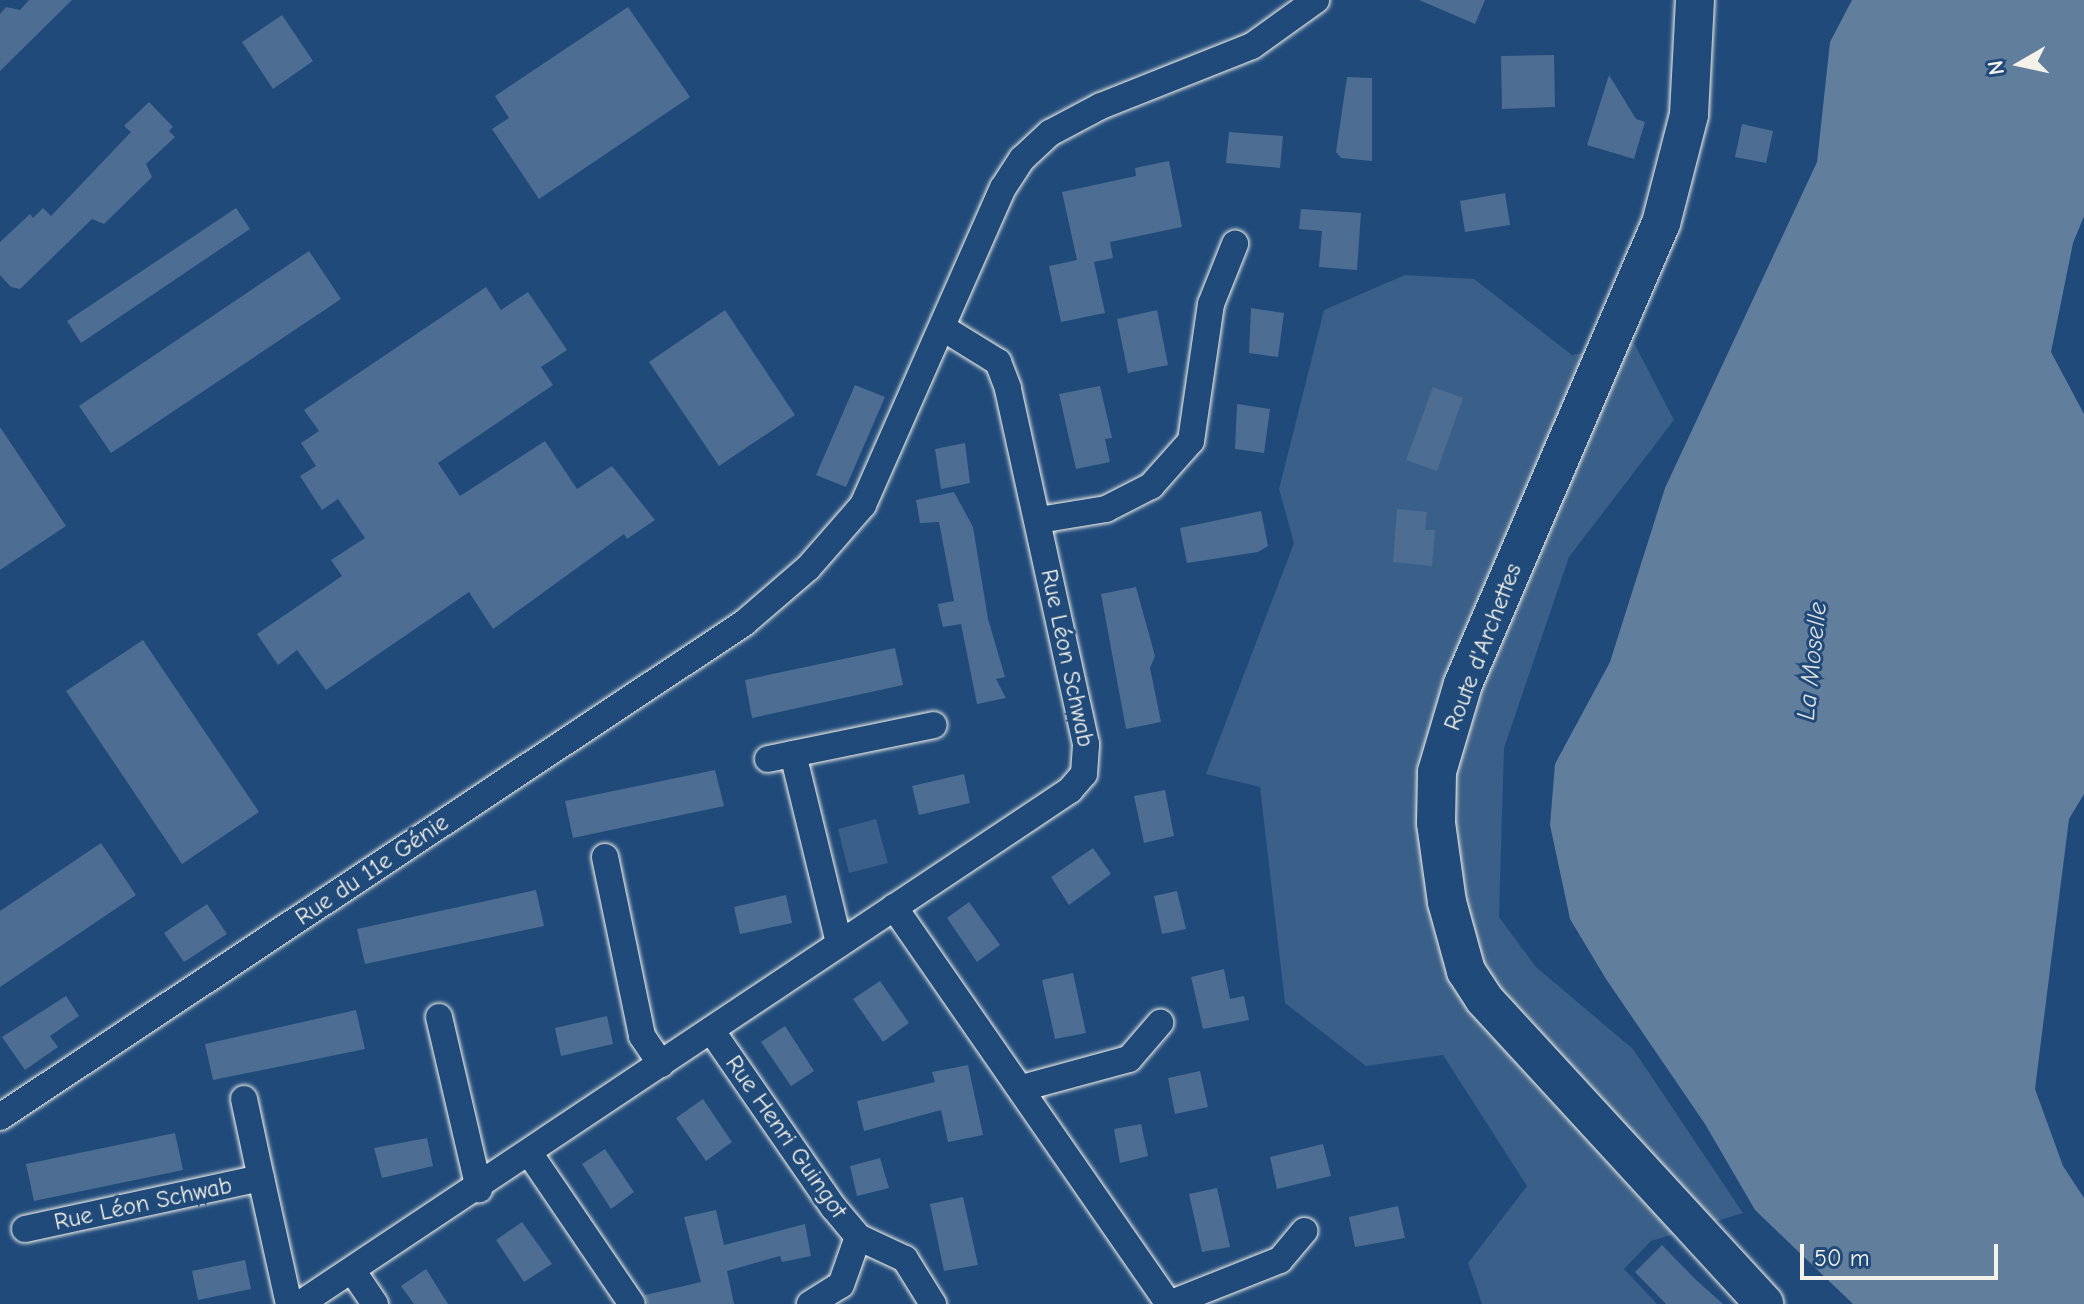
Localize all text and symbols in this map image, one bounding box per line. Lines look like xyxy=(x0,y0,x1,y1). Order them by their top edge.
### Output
north arrow xyxy=(1980,24,2060,104)
text: N xyxy=(1982,59,2010,77)
street label: Route d'Archettes xyxy=(1438,559,1528,735)
street label: Rue Léon Schwab xyxy=(1034,566,1100,750)
water label: La Moselle xyxy=(1791,600,1835,722)
street label: Rue du 11e Génie xyxy=(290,808,454,932)
street label: Rue Henri Guingot xyxy=(719,1050,853,1224)
street label: Rue Léon Schwab xyxy=(51,1171,235,1237)
scale bar xyxy=(1804,1228,2002,1278)
text: 50 m xyxy=(1814,1244,1870,1272)

